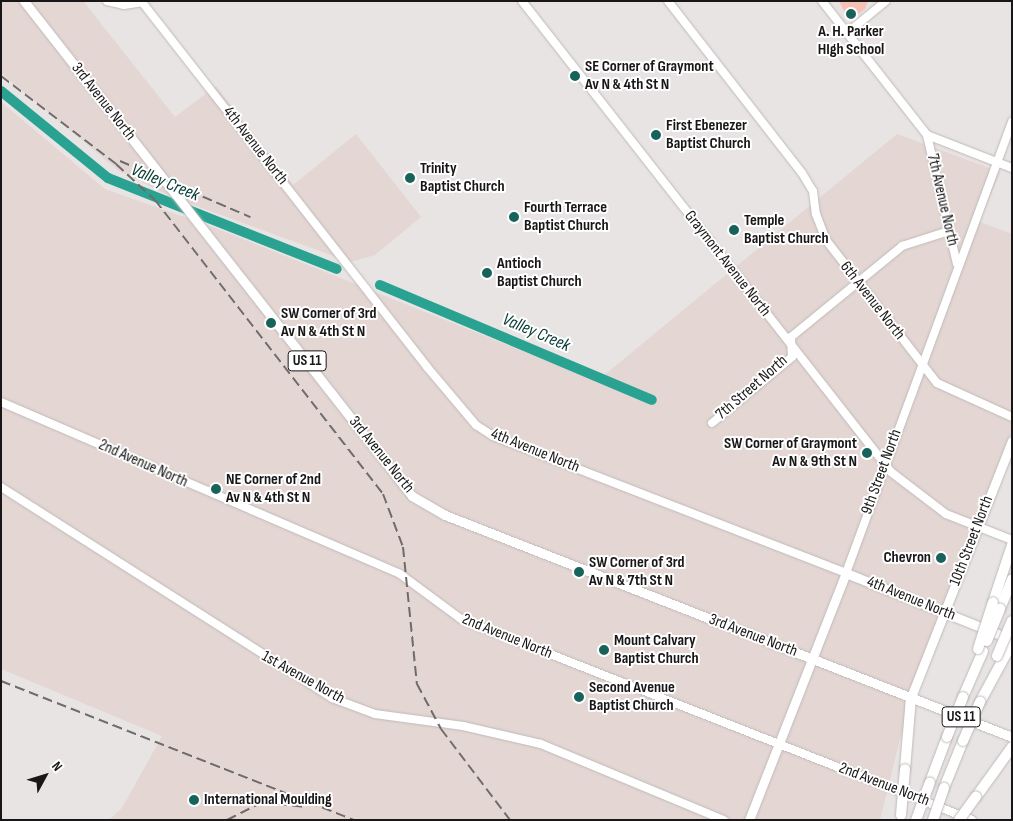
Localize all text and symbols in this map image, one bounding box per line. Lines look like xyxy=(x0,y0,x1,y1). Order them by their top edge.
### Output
marker: A. H. Parker HIgh School xyxy=(845,8,857,20)
place label: A. H. Parker HIgh School xyxy=(818,22,884,60)
place label: SE Corner of Graymont Av N & 4th St N xyxy=(585,57,714,95)
street label: 3rd Avenue North xyxy=(67,59,139,145)
marker: SE Corner of Graymont Av N & 4th St N xyxy=(569,70,581,82)
street label: 4th Avenue North xyxy=(219,103,291,189)
place label: First Ebenezer Baptist Church xyxy=(666,116,751,154)
marker: First Ebenezer Baptist Church xyxy=(650,129,662,141)
street label: 7th Avenue North xyxy=(922,152,962,248)
place label: Trinity Baptist Church xyxy=(420,159,505,197)
water label: Valley Creek xyxy=(128,160,202,206)
marker: Trinity Baptist Church xyxy=(404,172,416,184)
place label: Fourth Terrace Baptist Church xyxy=(524,198,609,236)
street label: Graymont Avenue North xyxy=(680,207,774,321)
marker: Fourth Terrace Baptist Church xyxy=(508,211,520,223)
place label: Temple Baptist Church xyxy=(744,211,829,249)
marker: Temple Baptist Church xyxy=(728,224,740,236)
place label: Antioch Baptist Church xyxy=(497,254,582,292)
street label: 6th Avenue North xyxy=(835,258,909,344)
marker: Antioch Baptist Church xyxy=(481,267,493,279)
place label: SW Corner of 3rd Av N & 4th St N xyxy=(281,304,377,342)
water label: Valley Creek xyxy=(499,309,573,357)
marker: SW Corner of 3rd Av N & 4th St N xyxy=(265,317,277,329)
road number: US 11 xyxy=(287,348,327,374)
street label: 7th Street North xyxy=(712,352,792,424)
street label: 3rd Avenue North xyxy=(344,413,418,497)
street label: 4th Avenue North xyxy=(488,425,582,477)
street label: 9th Street North xyxy=(858,427,906,517)
place label: SW Corner of Graymont Av N & 9th St N xyxy=(724,434,857,472)
street label: 2nd Avenue North xyxy=(95,436,191,492)
marker: SW Corner of Graymont Av N & 9th St N xyxy=(861,447,873,459)
place label: NE Corner of 2nd Av N & 4th St N xyxy=(226,470,321,508)
marker: NE Corner of 2nd Av N & 4th St N xyxy=(210,483,222,495)
street label: 10th Street North xyxy=(946,493,998,589)
place label: Chevron xyxy=(883,548,931,568)
marker: Chevron xyxy=(935,552,947,564)
place label: SW Corner of 3rd Av N & 7th St N xyxy=(589,553,685,591)
marker: SW Corner of 3rd Av N & 7th St N xyxy=(573,566,585,578)
street label: 4th Avenue North xyxy=(864,573,958,625)
street label: 2nd Avenue North xyxy=(459,610,555,664)
street label: 3rd Avenue North xyxy=(706,610,800,662)
place label: Mount Calvary Baptist Church xyxy=(614,631,699,669)
marker: Mount Calvary Baptist Church xyxy=(598,644,610,656)
street label: 1st Avenue North xyxy=(258,647,348,709)
place label: Second Avenue Baptist Church xyxy=(589,678,675,716)
marker: Second Avenue Baptist Church xyxy=(573,691,585,703)
road number: US 11 xyxy=(941,704,981,730)
north arrow xyxy=(20,751,70,801)
text: N xyxy=(48,758,66,774)
street label: 2nd Avenue North xyxy=(836,759,932,811)
place label: International Moulding xyxy=(204,790,332,810)
marker: International Moulding xyxy=(188,794,200,806)

